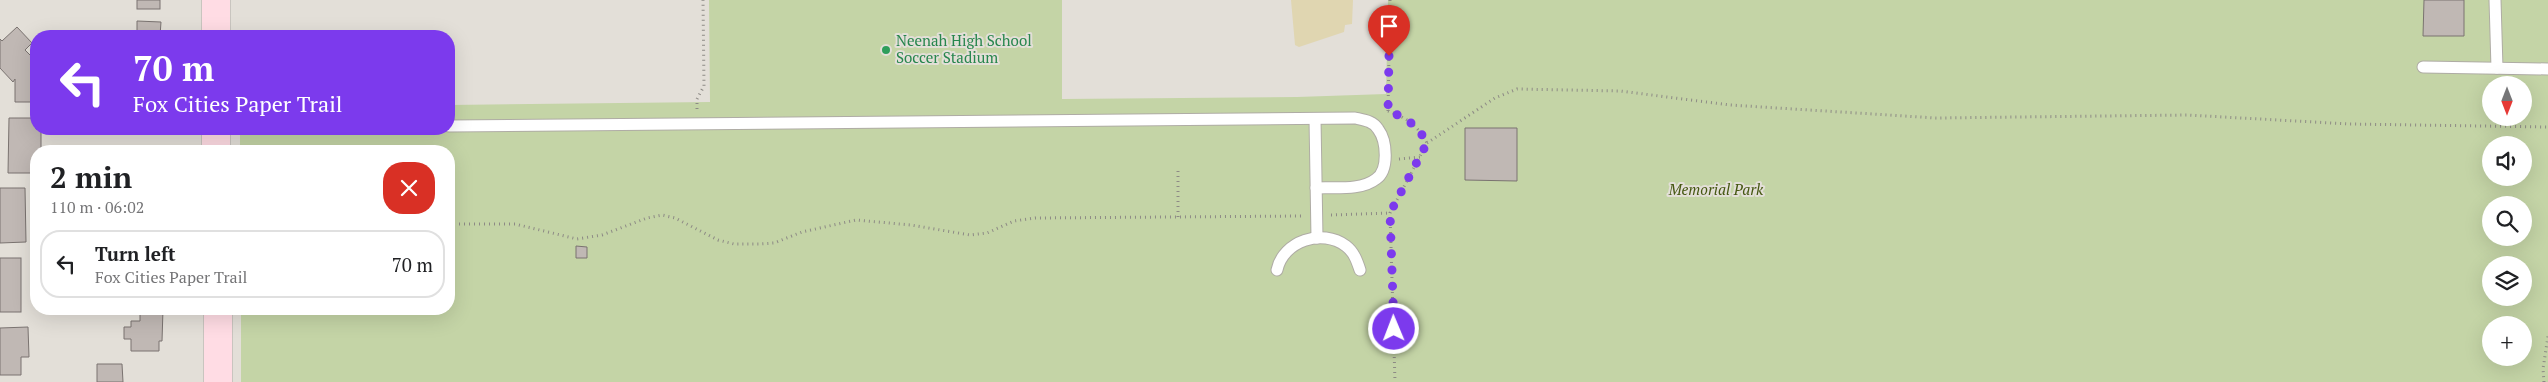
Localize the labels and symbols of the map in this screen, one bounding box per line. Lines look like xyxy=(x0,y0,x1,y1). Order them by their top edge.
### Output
pin xyxy=(1368,5,1410,56)
place label: Neenah High School Soccer Stadium xyxy=(896,30,1032,67)
marker: Neenah High School Soccer Stadium xyxy=(880,44,892,56)
north arrow xyxy=(2482,76,2532,126)
park label: Memorial Park xyxy=(1668,179,1764,199)
position arrow xyxy=(1367,302,1419,354)

